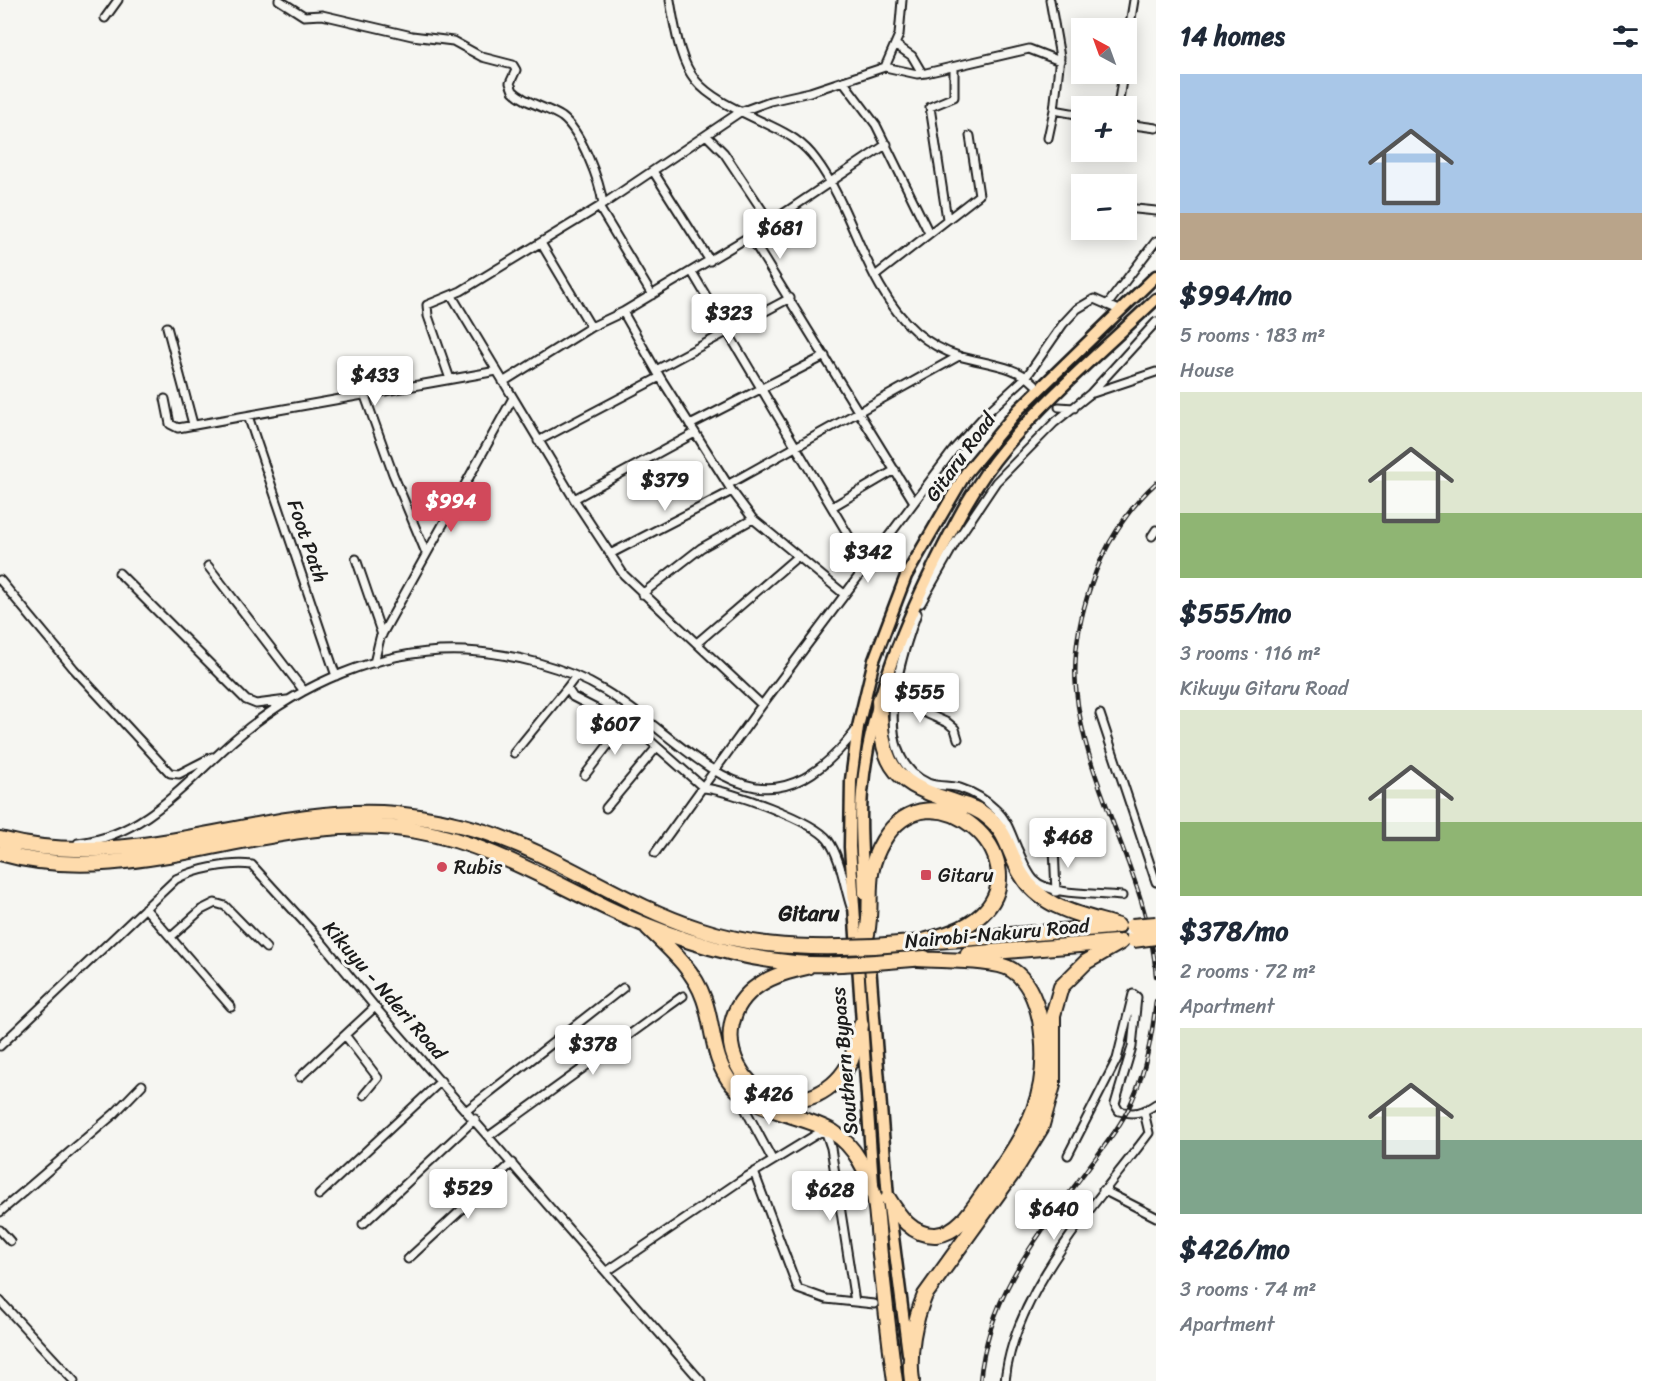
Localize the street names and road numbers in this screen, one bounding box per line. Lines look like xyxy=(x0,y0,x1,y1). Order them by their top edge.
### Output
street label: Gitaru Road xyxy=(916,404,1006,510)
street label: Foot Path xyxy=(277,495,338,588)
street label: Nairobi-Nakuru Road xyxy=(903,908,1092,959)
street label: Kikuyu - Nderi Road xyxy=(314,912,457,1069)
street label: Southern Bypass xyxy=(821,985,868,1136)

